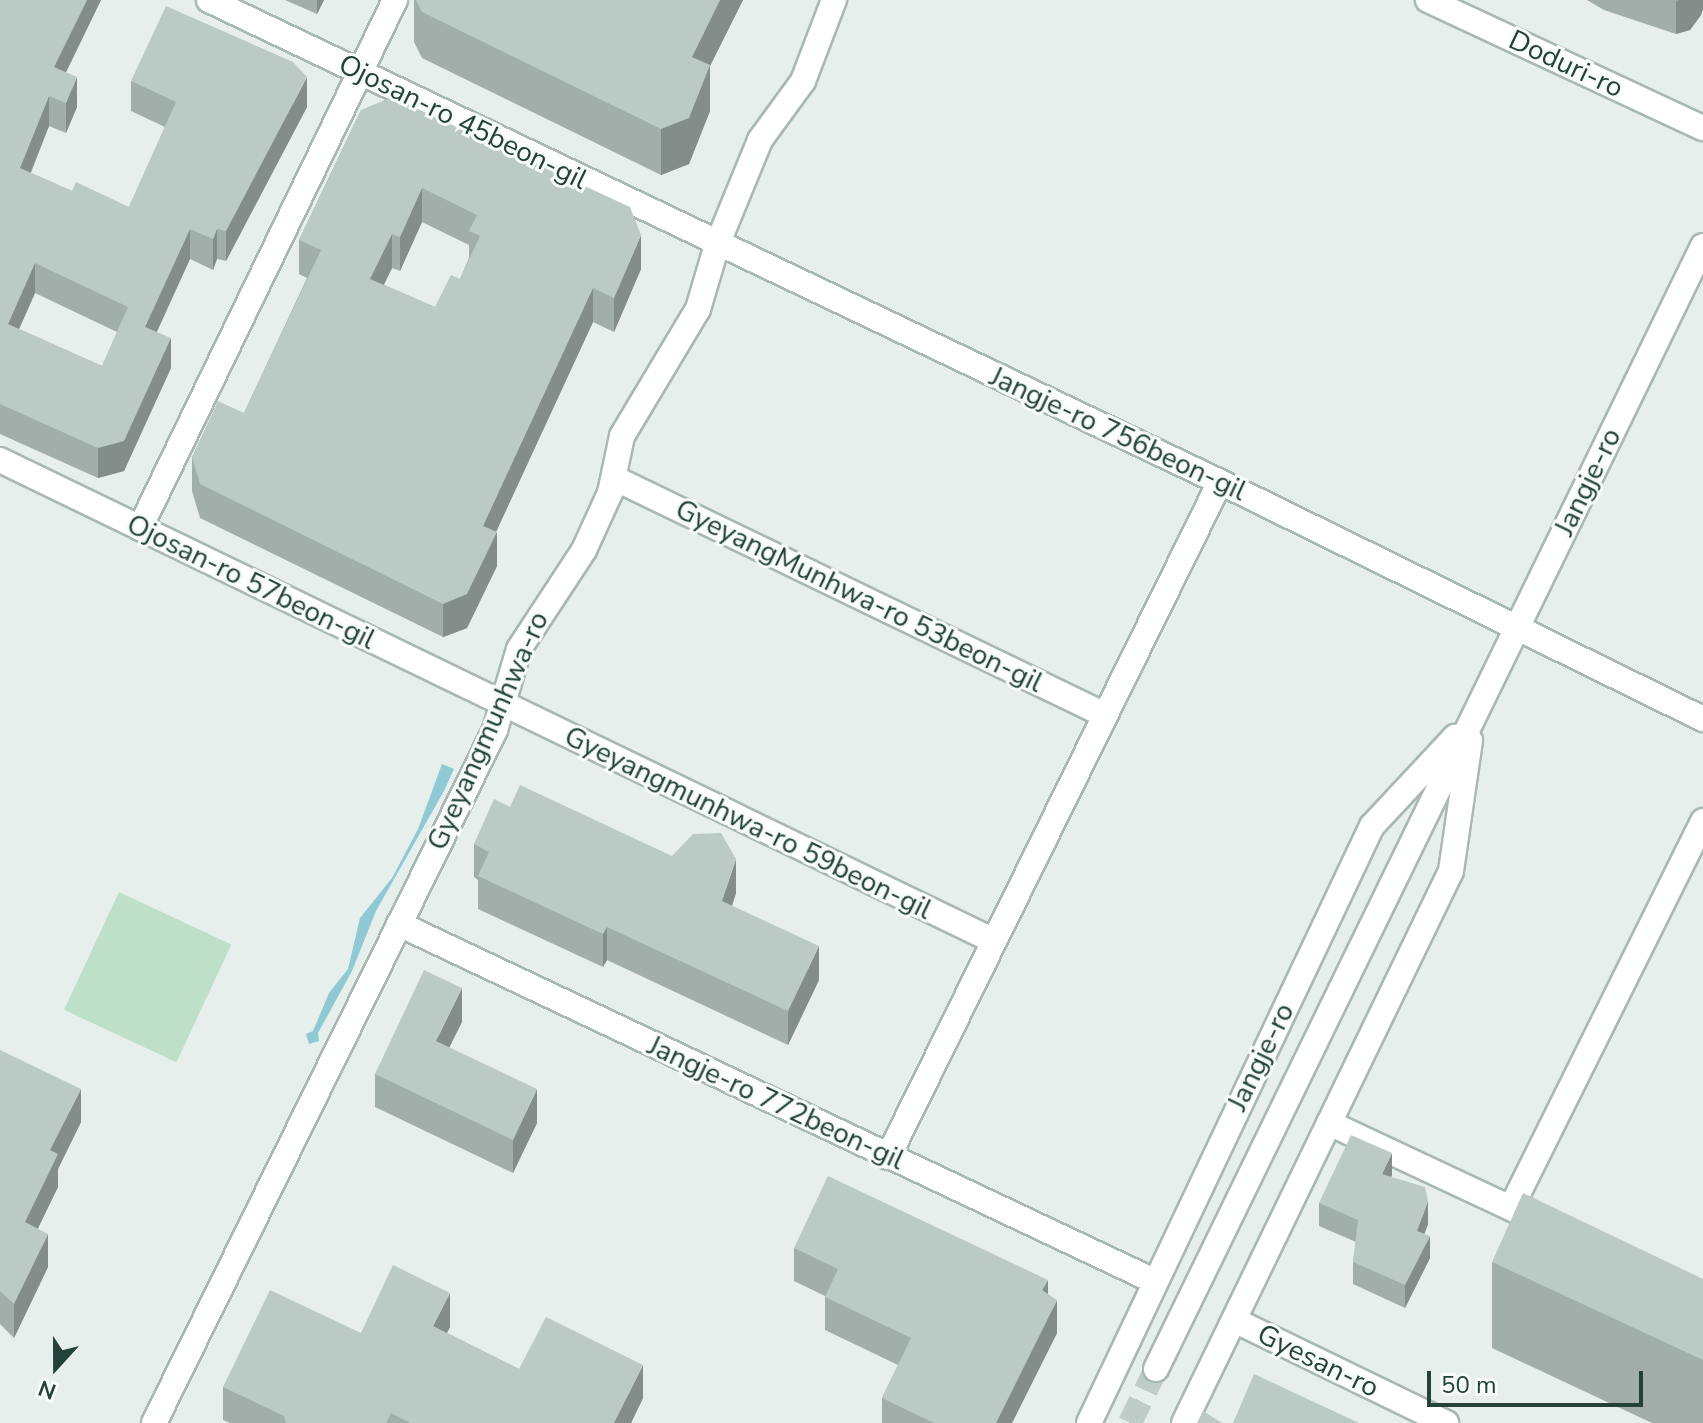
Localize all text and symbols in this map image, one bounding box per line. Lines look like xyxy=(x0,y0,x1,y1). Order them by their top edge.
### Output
street label: Doduri-ro xyxy=(1504,23,1628,105)
street label: Ojosan-ro 45beon-gil xyxy=(333,47,593,197)
street label: Jangje-ro 756beon-gil xyxy=(984,360,1252,508)
street label: Jangje-ro xyxy=(1548,423,1628,541)
street label: GyeyangMunhwa-ro 53beon-gil xyxy=(670,492,1048,700)
street label: Ojosan-ro 57beon-gil xyxy=(121,507,381,657)
street label: Gyeyangmunhwa-ro xyxy=(420,607,556,855)
street label: Gyeyangmunhwa-ro 59beon-gil xyxy=(559,719,937,927)
street label: Jangje-ro xyxy=(1221,998,1301,1116)
street label: Jangje-ro 772beon-gil xyxy=(642,1029,910,1177)
street label: Gyesan-ro xyxy=(1252,1317,1384,1405)
north arrow xyxy=(16,1327,96,1407)
scale bar xyxy=(1431,1355,1647,1405)
text: 50 m xyxy=(1441,1369,1497,1401)
text: N xyxy=(34,1372,60,1406)

